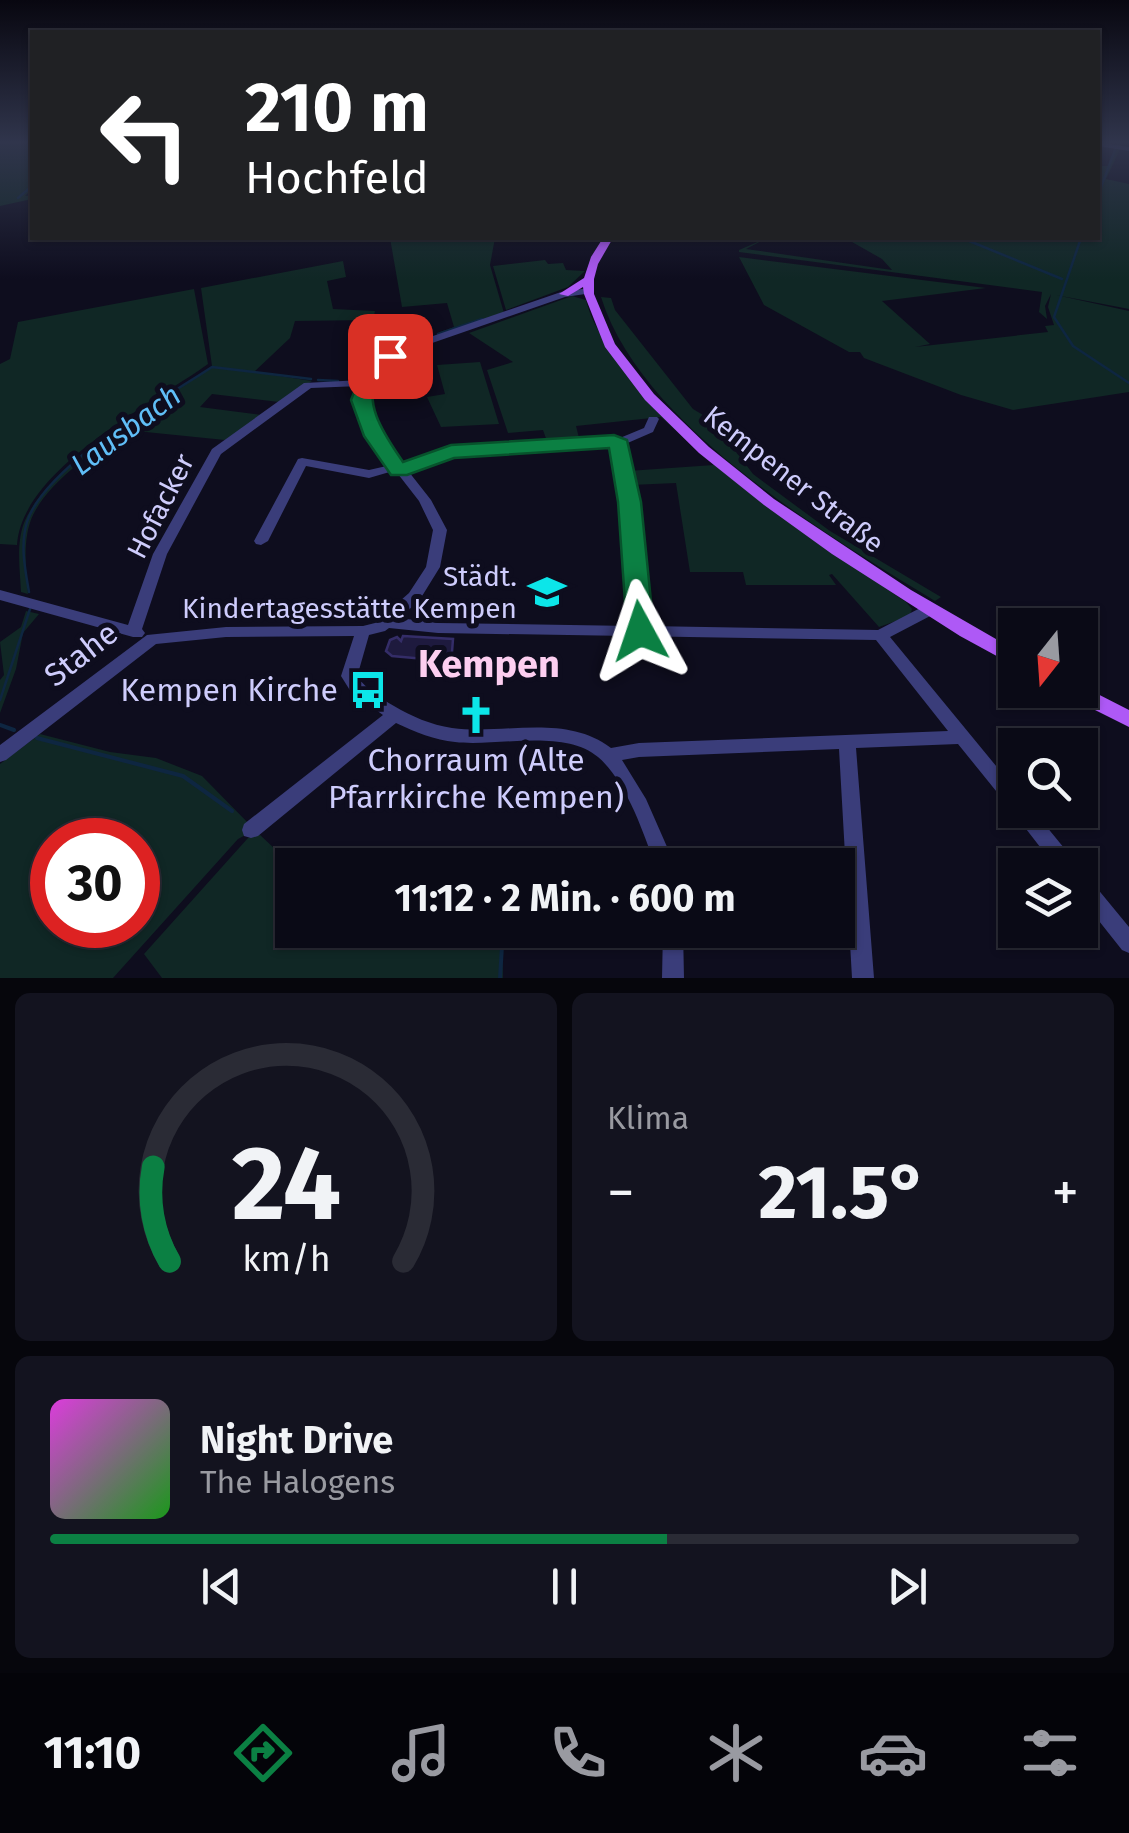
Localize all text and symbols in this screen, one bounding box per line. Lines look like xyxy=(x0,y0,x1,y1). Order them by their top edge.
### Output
text: 210 m xyxy=(245,66,429,150)
icon: left xyxy=(80,70,210,200)
text: Hochfeld xyxy=(245,151,429,205)
pin xyxy=(348,314,433,399)
icon: arrive xyxy=(363,329,418,384)
water label: Lausbach xyxy=(64,377,188,483)
street label: Kempener Straße xyxy=(697,399,890,560)
street label: Hofacker xyxy=(120,448,201,564)
place label: Städt. Kindertagesstätte Kempen xyxy=(182,560,517,625)
school or university icon: Städt. Kindertagesstätte Kempen xyxy=(526,571,568,613)
position arrow xyxy=(588,579,692,683)
north arrow xyxy=(998,608,1098,708)
map controls xyxy=(998,608,1098,948)
street label: Stahe xyxy=(37,614,125,694)
district label: Kempen xyxy=(418,641,560,687)
bus stop icon: Kempen Kirche xyxy=(347,669,389,711)
place label: Kempen Kirche xyxy=(120,671,338,709)
church icon: Chorraum (Alte Pfarrkirche Kempen) xyxy=(455,694,497,736)
button: search xyxy=(998,728,1098,828)
place label: Chorraum (Alte Pfarrkirche Kempen) xyxy=(328,741,624,816)
speed limit sign: 30 xyxy=(30,818,160,948)
button: layers xyxy=(998,848,1098,948)
text: 11:12 · 2 Min. · 600 m xyxy=(394,875,736,921)
text: Klima xyxy=(607,1099,689,1137)
text: 24 xyxy=(231,1122,341,1247)
text: 21.5° xyxy=(758,1148,928,1238)
text: − xyxy=(607,1160,635,1226)
text: + xyxy=(1052,1160,1079,1226)
text: km/h xyxy=(242,1238,330,1280)
text: Night Drive xyxy=(200,1417,393,1463)
text: The Halogens xyxy=(200,1463,395,1501)
icon: previous xyxy=(194,1559,249,1614)
icon: pause xyxy=(537,1559,592,1614)
icon: next xyxy=(880,1559,935,1614)
icon: directions xyxy=(228,1718,298,1788)
icon: music xyxy=(386,1718,456,1788)
icon: phone xyxy=(543,1718,613,1788)
icon: climate xyxy=(701,1718,771,1788)
icon: car xyxy=(858,1718,928,1788)
icon: filters xyxy=(1015,1718,1085,1788)
text: 11:10 xyxy=(44,1726,141,1780)

